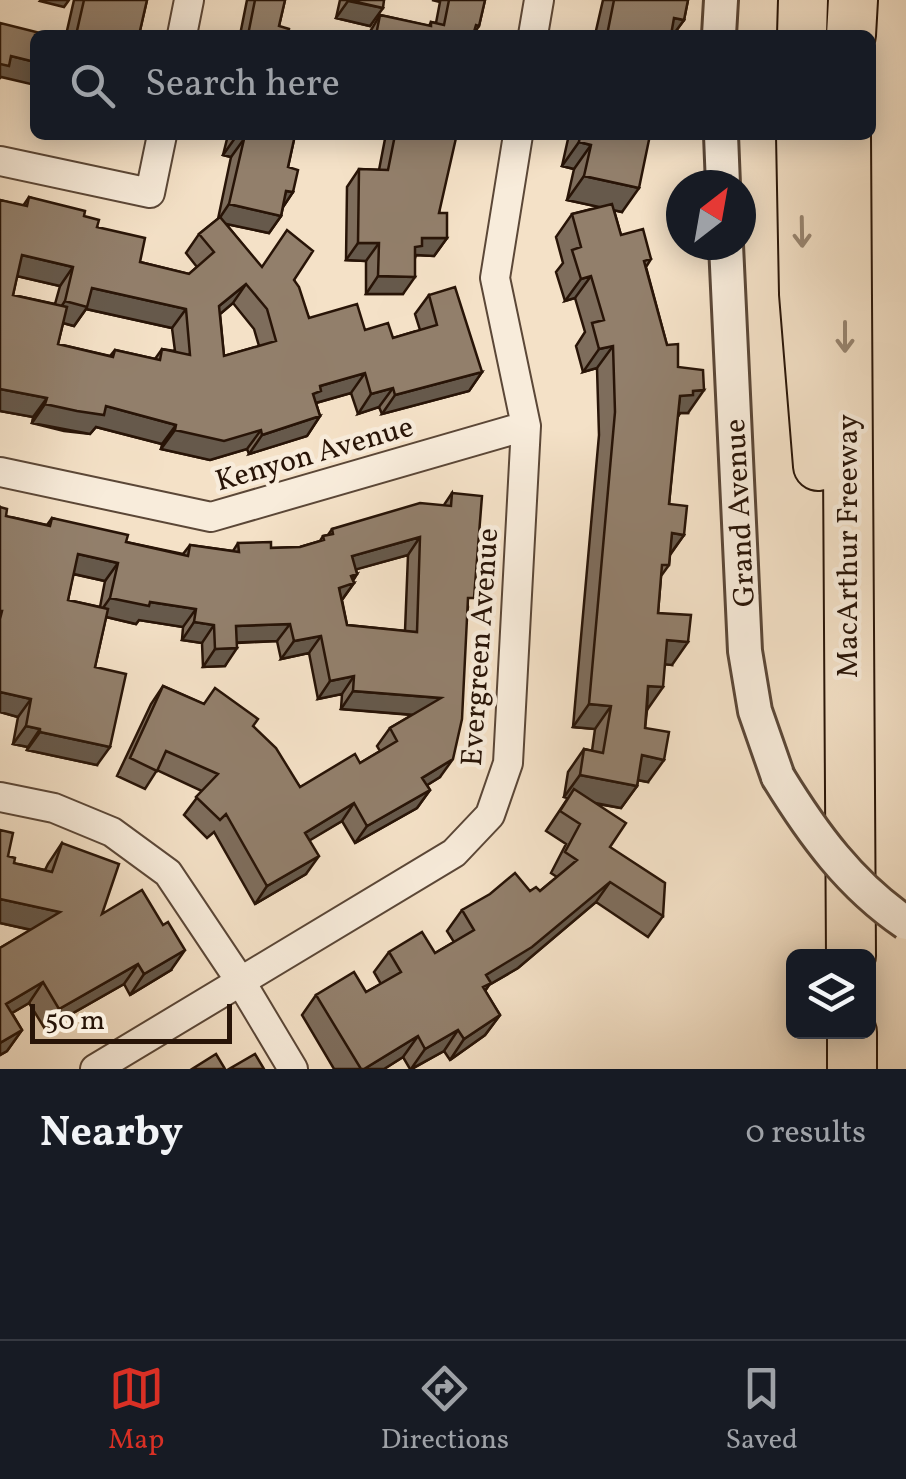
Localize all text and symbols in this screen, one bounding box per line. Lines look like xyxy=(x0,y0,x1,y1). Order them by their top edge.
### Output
search box xyxy=(30,30,876,140)
icon: search xyxy=(65,58,120,113)
text: Search here xyxy=(145,59,340,112)
north arrow xyxy=(666,170,756,260)
one-way arrow xyxy=(793,216,812,248)
one-way arrow xyxy=(836,320,854,353)
street label: Kenyon Avenue xyxy=(211,407,418,503)
street label: MacArthur Freeway xyxy=(828,414,870,678)
street label: Grand Avenue xyxy=(715,418,767,608)
street label: Evergreen Avenue xyxy=(452,527,510,768)
map controls xyxy=(786,949,876,1039)
button: layers xyxy=(786,949,876,1039)
scale bar xyxy=(30,999,232,1044)
text: 50 m xyxy=(45,1002,105,1041)
text: Nearby xyxy=(40,1105,183,1164)
text: 0 results xyxy=(746,1112,866,1156)
tab: Map xyxy=(108,1361,164,1460)
tab: Directions xyxy=(381,1361,509,1460)
tab: Saved xyxy=(726,1361,798,1460)

